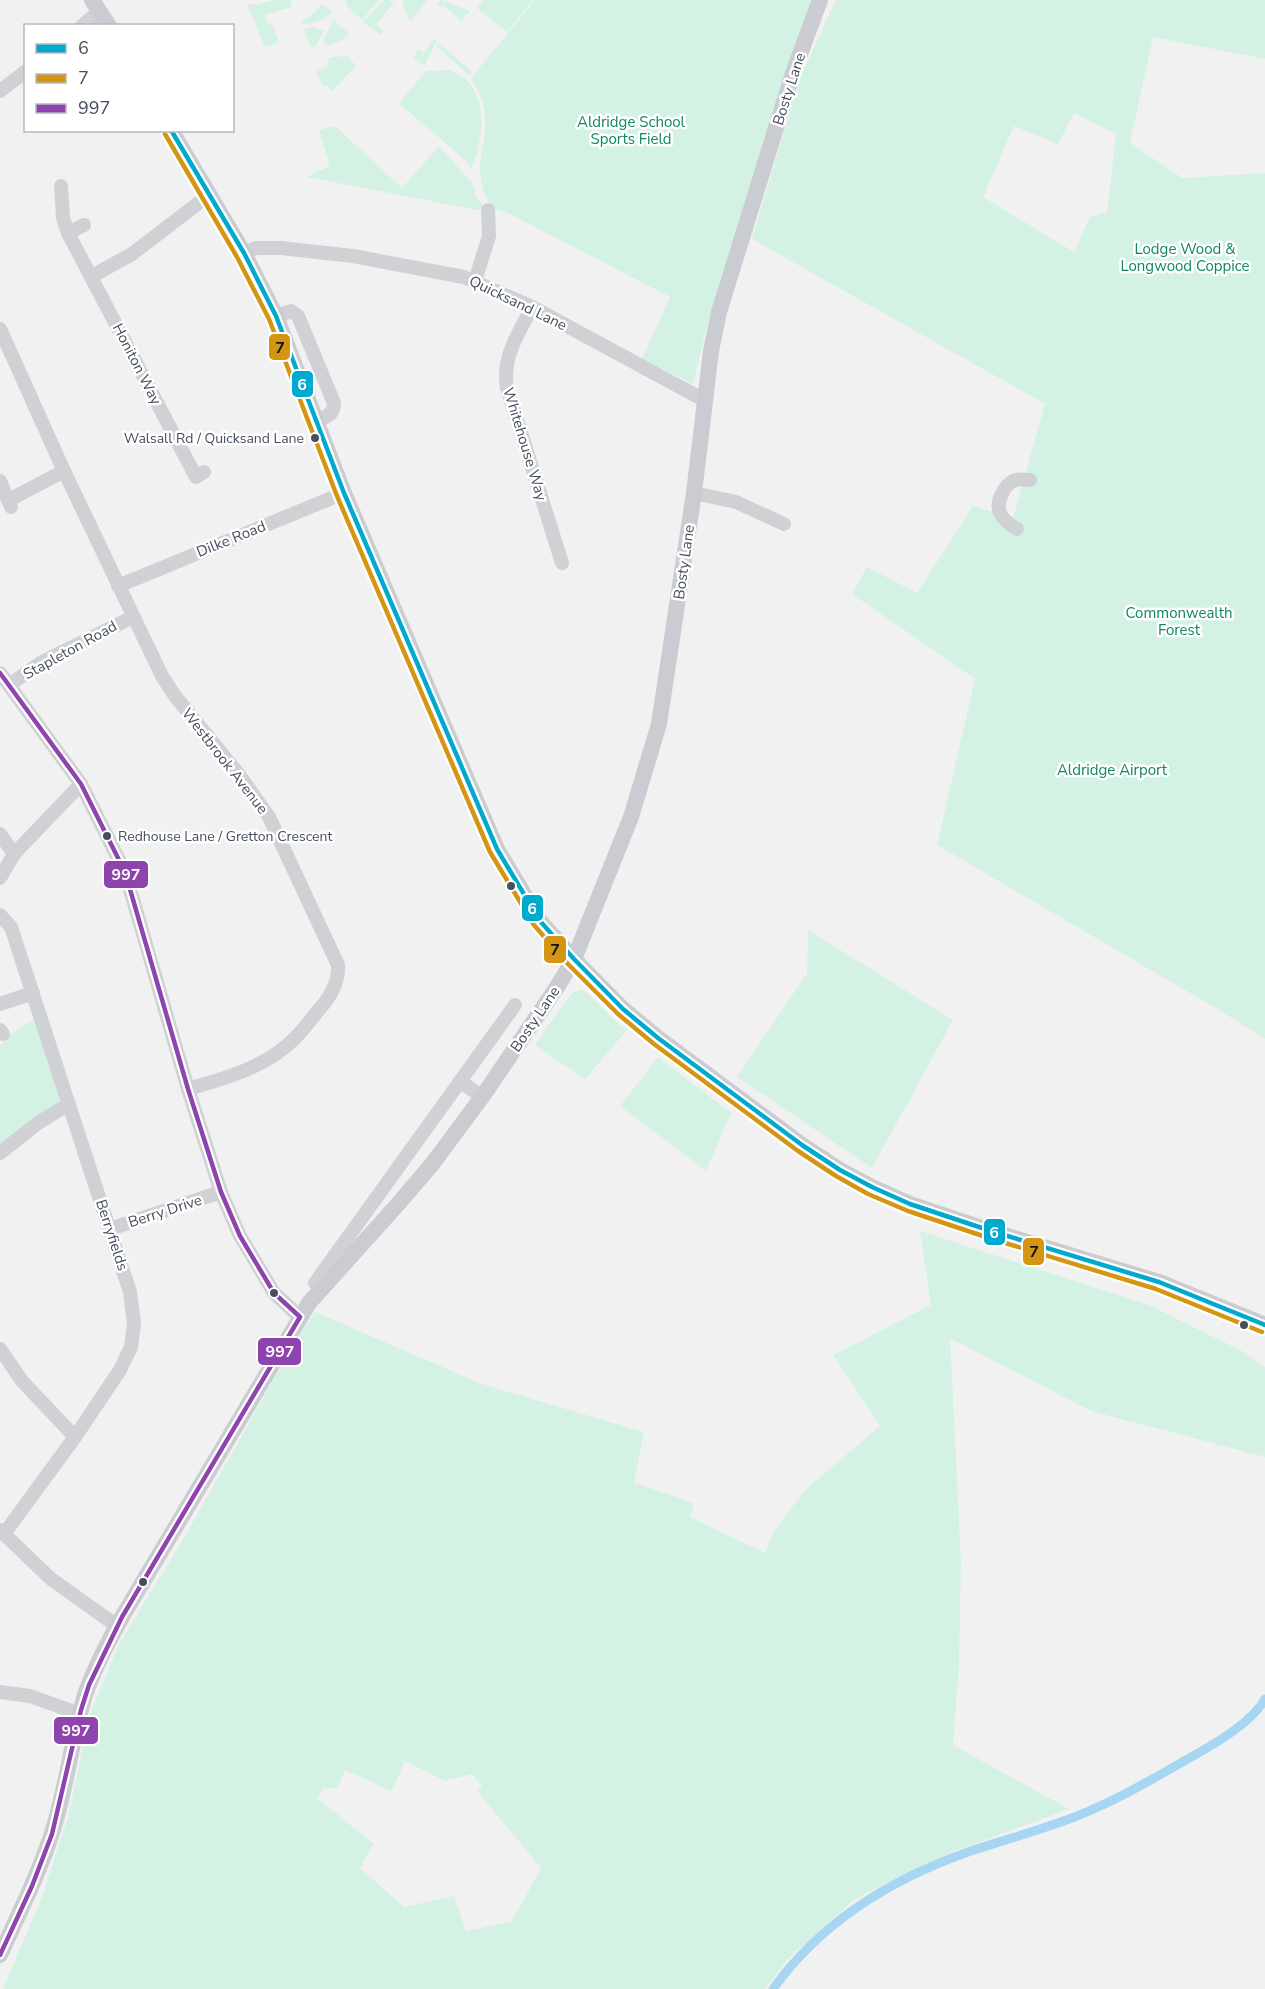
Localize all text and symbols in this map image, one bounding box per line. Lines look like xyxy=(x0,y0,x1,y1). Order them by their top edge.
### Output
legend xyxy=(24,24,234,132)
text: 6 xyxy=(78,36,89,60)
street label: Bosty Lane xyxy=(768,50,810,128)
text: 7 xyxy=(78,66,89,90)
text: 997 xyxy=(78,96,110,120)
park label: Aldridge School Sports Field xyxy=(577,112,686,149)
park label: Lodge Wood & Longwood Coppice xyxy=(1120,239,1250,276)
street label: Quicksand Lane xyxy=(466,271,570,335)
street label: Honiton Way xyxy=(108,320,166,408)
line badge: 7 xyxy=(268,333,291,361)
text: 7 xyxy=(275,337,285,359)
line badge: 6 xyxy=(291,370,314,398)
text: 6 xyxy=(297,374,307,396)
street label: Whitehouse Way xyxy=(498,385,552,503)
place label: Walsall Rd / Quicksand Lane xyxy=(124,429,304,448)
marker: Walsall Rd / Quicksand Lane xyxy=(309,432,321,444)
street label: Dilke Road xyxy=(193,516,269,562)
street label: Bosty Lane xyxy=(669,523,699,601)
park label: Commonwealth Forest xyxy=(1126,603,1232,640)
street label: Stapleton Road xyxy=(20,616,120,684)
street label: Westbrook Avenue xyxy=(177,704,273,818)
park label: Aldridge Airport xyxy=(1057,760,1168,780)
place label: Redhouse Lane / Gretton Crescent xyxy=(118,827,332,846)
marker: Redhouse Lane / Gretton Crescent xyxy=(101,830,113,842)
line badge: 997 xyxy=(103,860,149,889)
text: 997 xyxy=(112,864,140,886)
unlabelled marker xyxy=(505,880,517,892)
line badge: 6 xyxy=(521,894,544,922)
text: 6 xyxy=(527,898,537,920)
line badge: 7 xyxy=(543,935,567,964)
text: 7 xyxy=(550,939,560,961)
street label: Bosty Lane xyxy=(506,982,564,1056)
street label: Berry Drive xyxy=(126,1190,204,1232)
street label: Berryfields xyxy=(91,1197,133,1273)
line badge: 6 xyxy=(983,1218,1006,1246)
text: 6 xyxy=(989,1222,999,1244)
line badge: 7 xyxy=(1022,1237,1045,1266)
text: 7 xyxy=(1029,1241,1039,1263)
unlabelled marker xyxy=(268,1287,280,1299)
unlabelled marker xyxy=(1238,1319,1250,1331)
line badge: 997 xyxy=(257,1337,302,1366)
text: 997 xyxy=(266,1341,294,1363)
unlabelled marker xyxy=(137,1576,149,1588)
line badge: 997 xyxy=(53,1716,99,1745)
text: 997 xyxy=(62,1720,90,1742)

